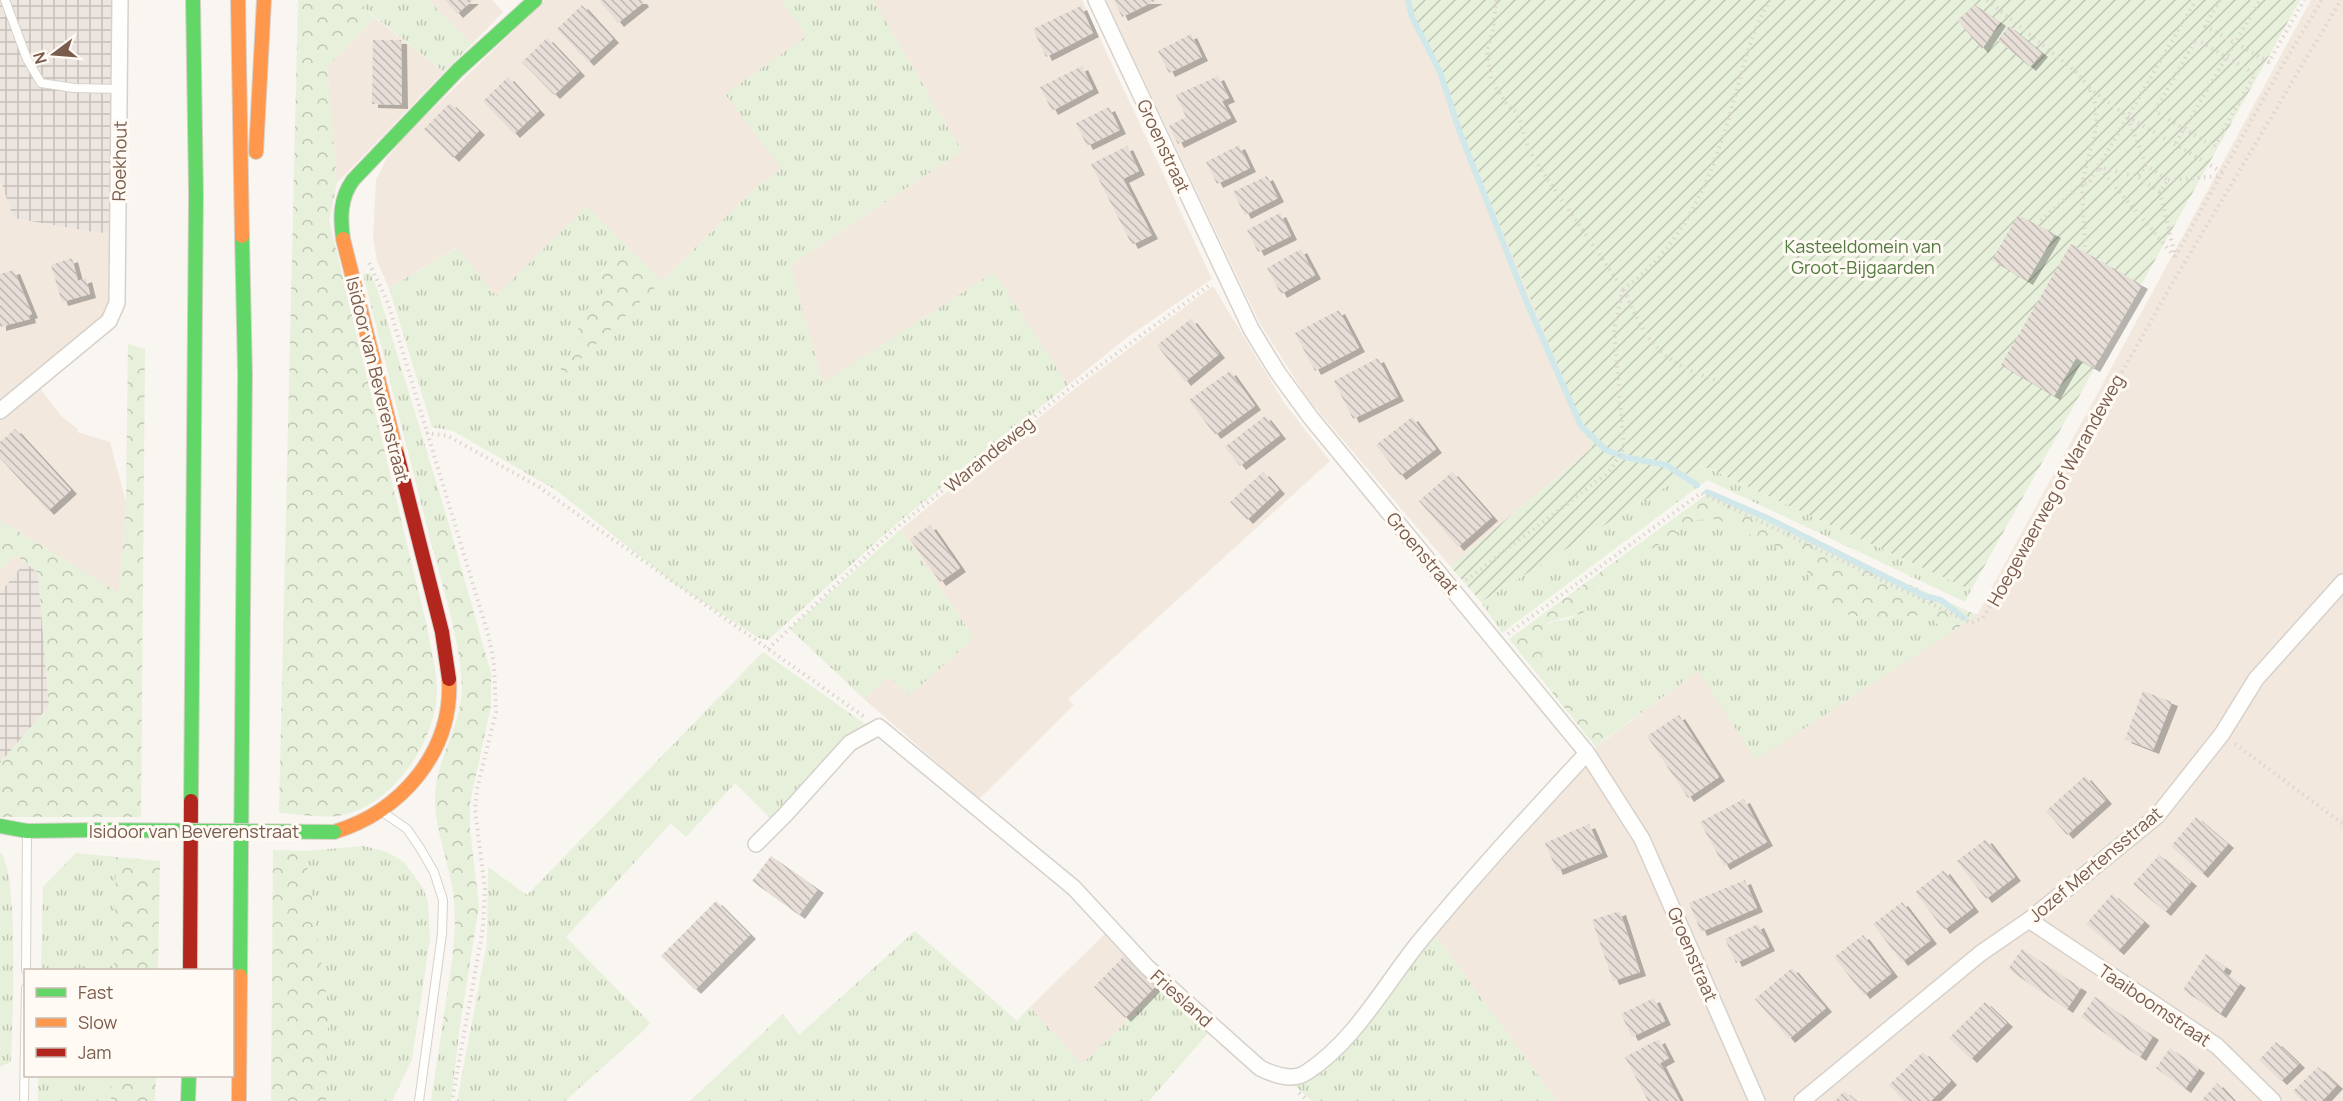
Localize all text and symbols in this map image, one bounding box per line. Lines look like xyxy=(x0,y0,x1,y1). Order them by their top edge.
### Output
north arrow xyxy=(24,24,84,84)
text: N xyxy=(27,50,52,67)
street label: Groenstraat xyxy=(1132,95,1196,197)
street label: Roekhout xyxy=(106,120,132,202)
park label: Kasteeldomein van Groot-Bijgaarden xyxy=(1784,234,1942,279)
street label: Isidoor van Beverenstraat xyxy=(341,274,415,484)
street label: Hoegewaerweg of Warandeweg xyxy=(1981,370,2129,610)
street label: Warandeweg xyxy=(939,411,1039,497)
street label: Groenstraat xyxy=(1381,507,1465,599)
street label: Jozef Mertensstraat xyxy=(2023,801,2167,927)
street label: Isidoor van Beverenstraat xyxy=(89,819,299,843)
street label: Groenstraat xyxy=(1662,903,1724,1005)
street label: Taaiboomstraat xyxy=(2094,958,2216,1052)
street label: Friesland xyxy=(1146,964,1218,1032)
legend xyxy=(24,969,234,1077)
text: Fast xyxy=(78,980,113,1004)
text: Slow xyxy=(78,1010,118,1034)
text: Jam xyxy=(78,1040,112,1064)

